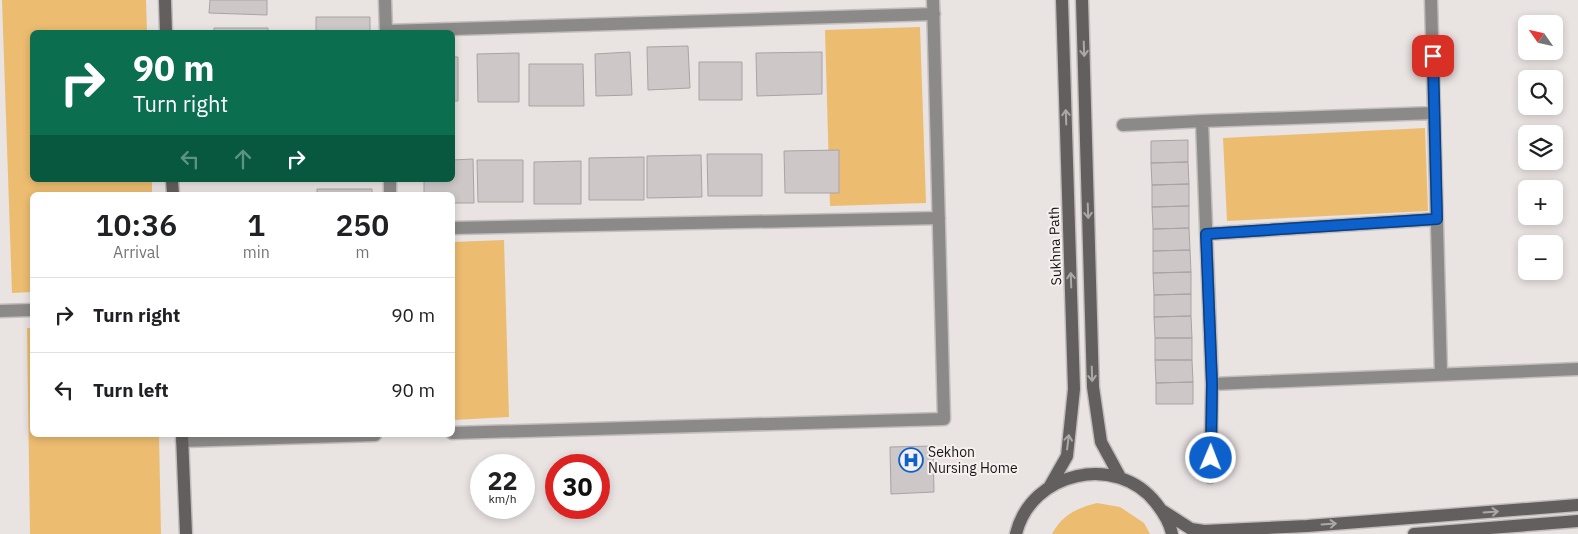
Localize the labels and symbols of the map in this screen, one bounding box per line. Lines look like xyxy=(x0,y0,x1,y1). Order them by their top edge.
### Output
north arrow xyxy=(1518,15,1562,60)
pin xyxy=(1412,35,1454,77)
one-way arrow xyxy=(1079,40,1088,56)
one-way arrow xyxy=(1061,110,1070,126)
one-way arrow xyxy=(1083,202,1093,219)
street label: Sukhna Path xyxy=(1045,206,1065,286)
one-way arrow xyxy=(1066,272,1076,288)
one-way arrow xyxy=(1087,365,1097,381)
position arrow xyxy=(1184,431,1236,483)
one-way arrow xyxy=(1063,434,1073,450)
place label: Sekhon Nursing Home xyxy=(928,443,1018,477)
hospital icon: Sekhon Nursing Home xyxy=(898,447,924,473)
speed limit sign: 30 xyxy=(545,454,610,519)
one-way arrow xyxy=(1482,507,1498,516)
one-way arrow xyxy=(1320,520,1336,529)

